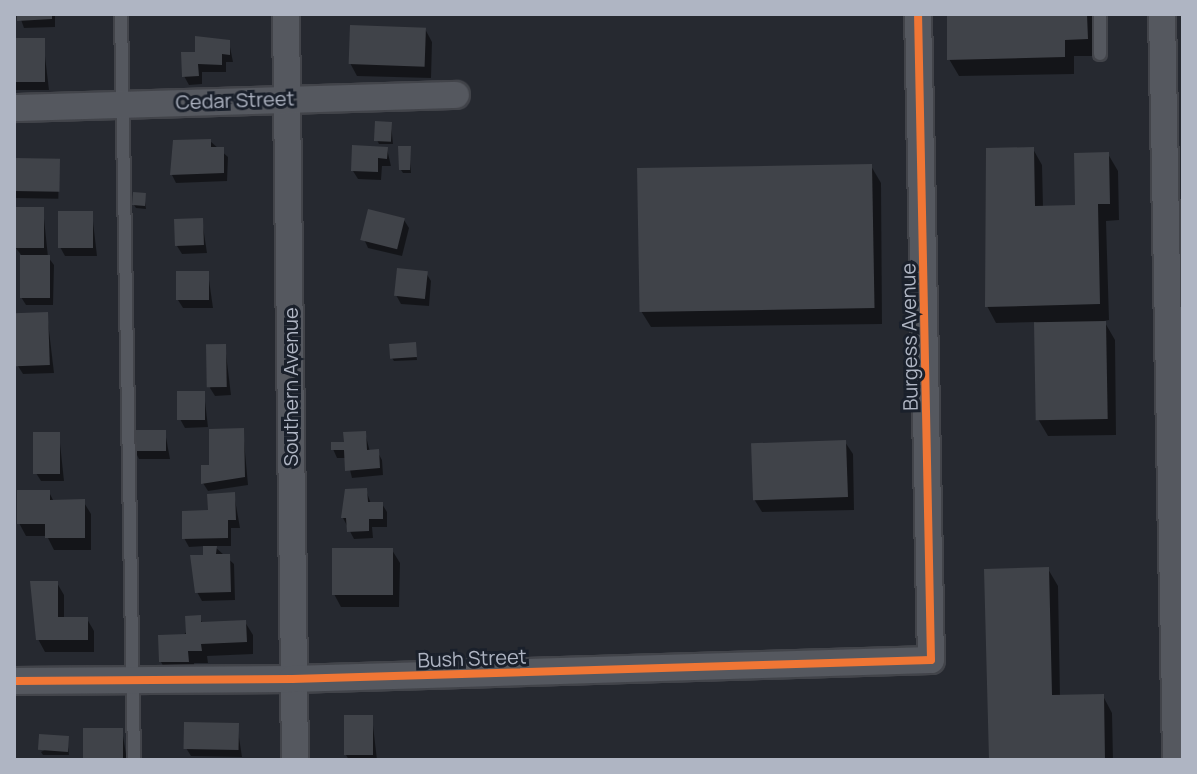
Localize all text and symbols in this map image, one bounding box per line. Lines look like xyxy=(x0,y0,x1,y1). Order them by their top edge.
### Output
street label: Cedar Street xyxy=(175,86,295,114)
street label: Burgess Avenue xyxy=(896,263,922,411)
street label: Southern Avenue xyxy=(278,307,302,467)
street label: Bush Street xyxy=(417,644,527,672)

